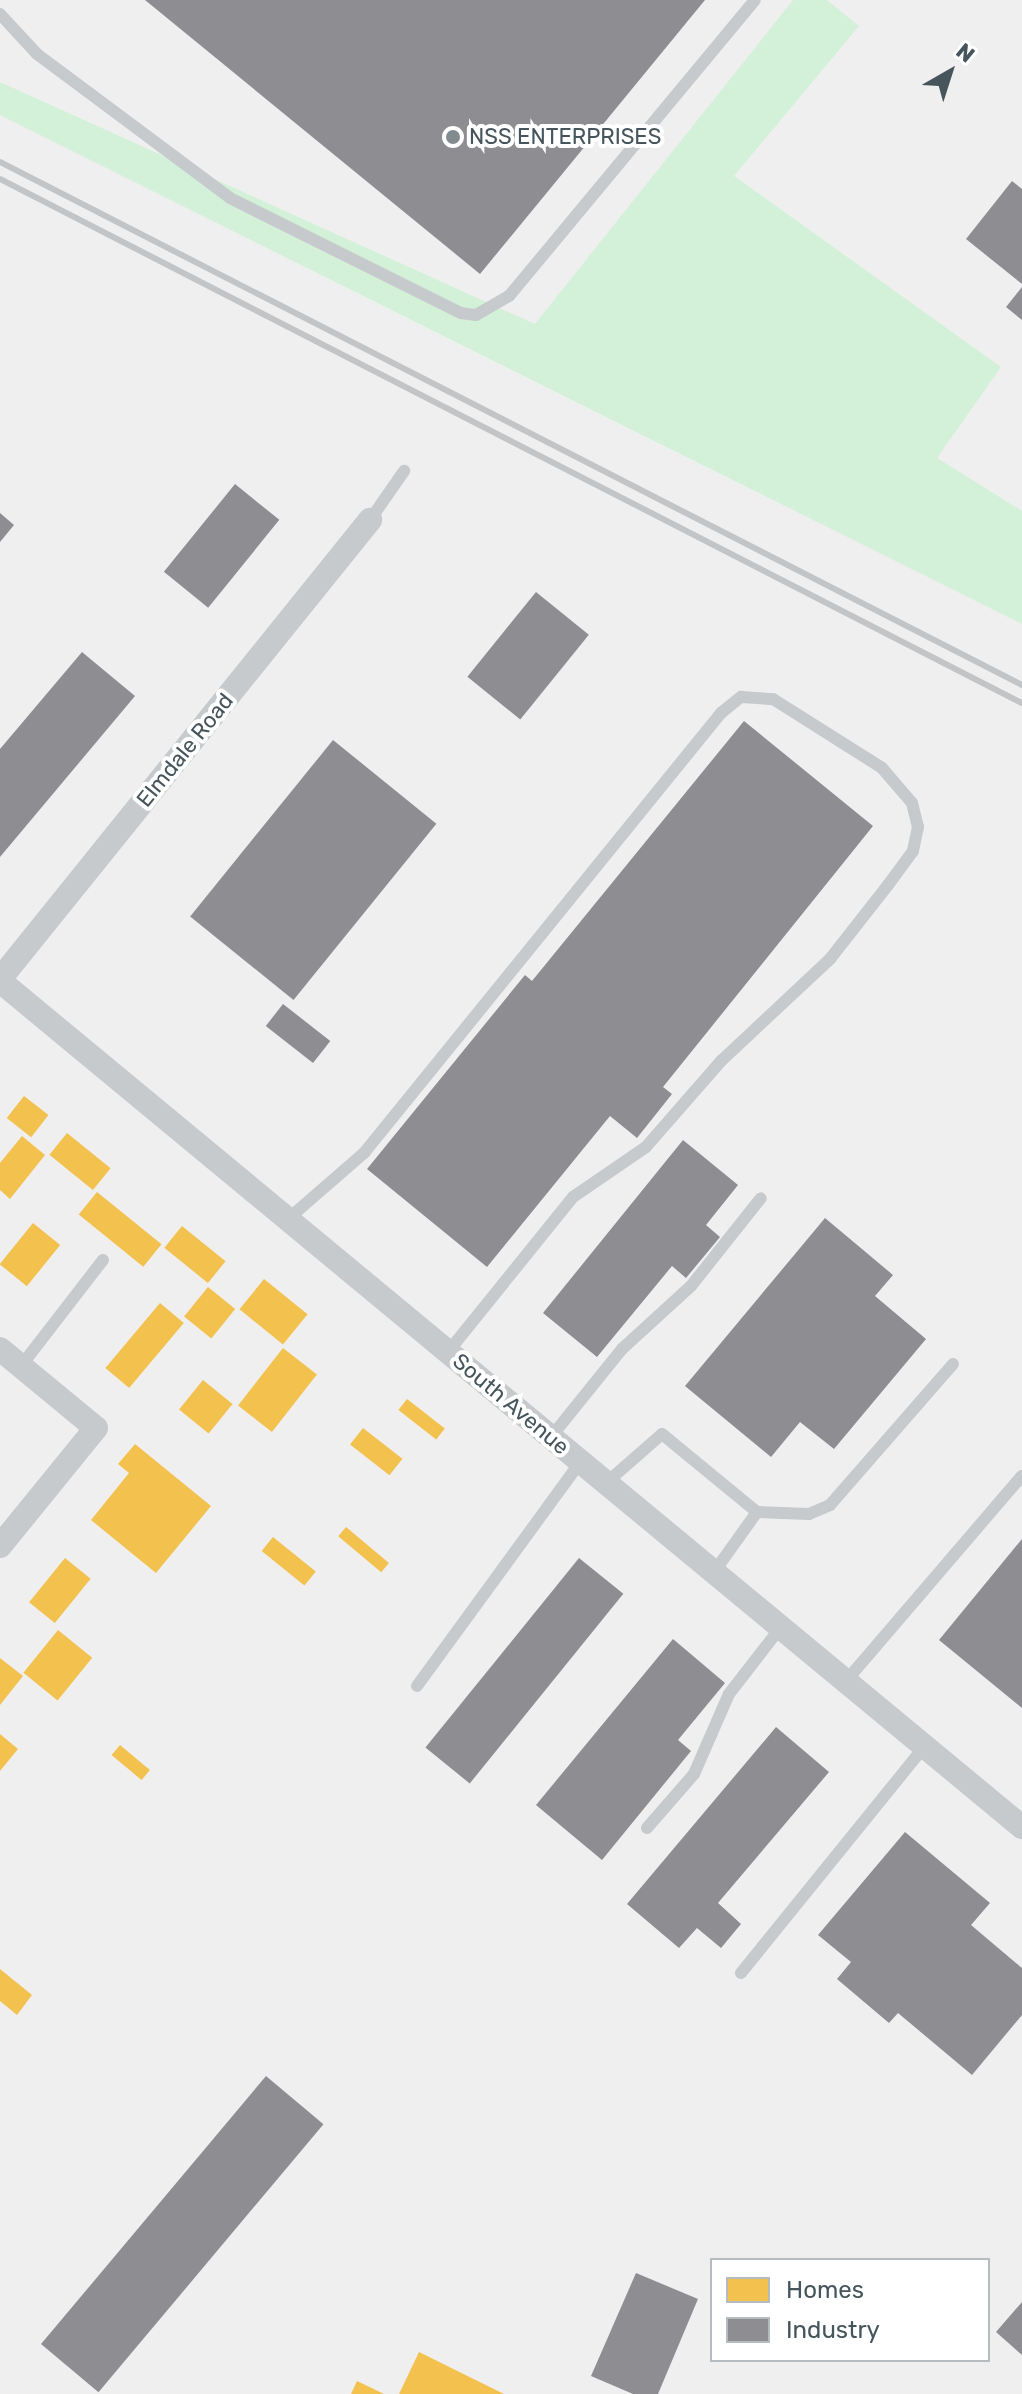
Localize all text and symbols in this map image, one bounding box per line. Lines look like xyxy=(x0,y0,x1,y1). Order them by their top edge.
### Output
north arrow xyxy=(910,32,990,112)
text: N xyxy=(951,37,980,68)
place label: NSS ENTERPRISES xyxy=(469,124,661,150)
marker: NSS ENTERPRISES xyxy=(444,128,462,146)
street label: Elmdale Road xyxy=(131,688,239,812)
street label: South Avenue xyxy=(447,1348,575,1460)
legend xyxy=(710,2258,990,2362)
text: Homes xyxy=(786,2276,864,2304)
text: Industry xyxy=(786,2316,880,2344)

